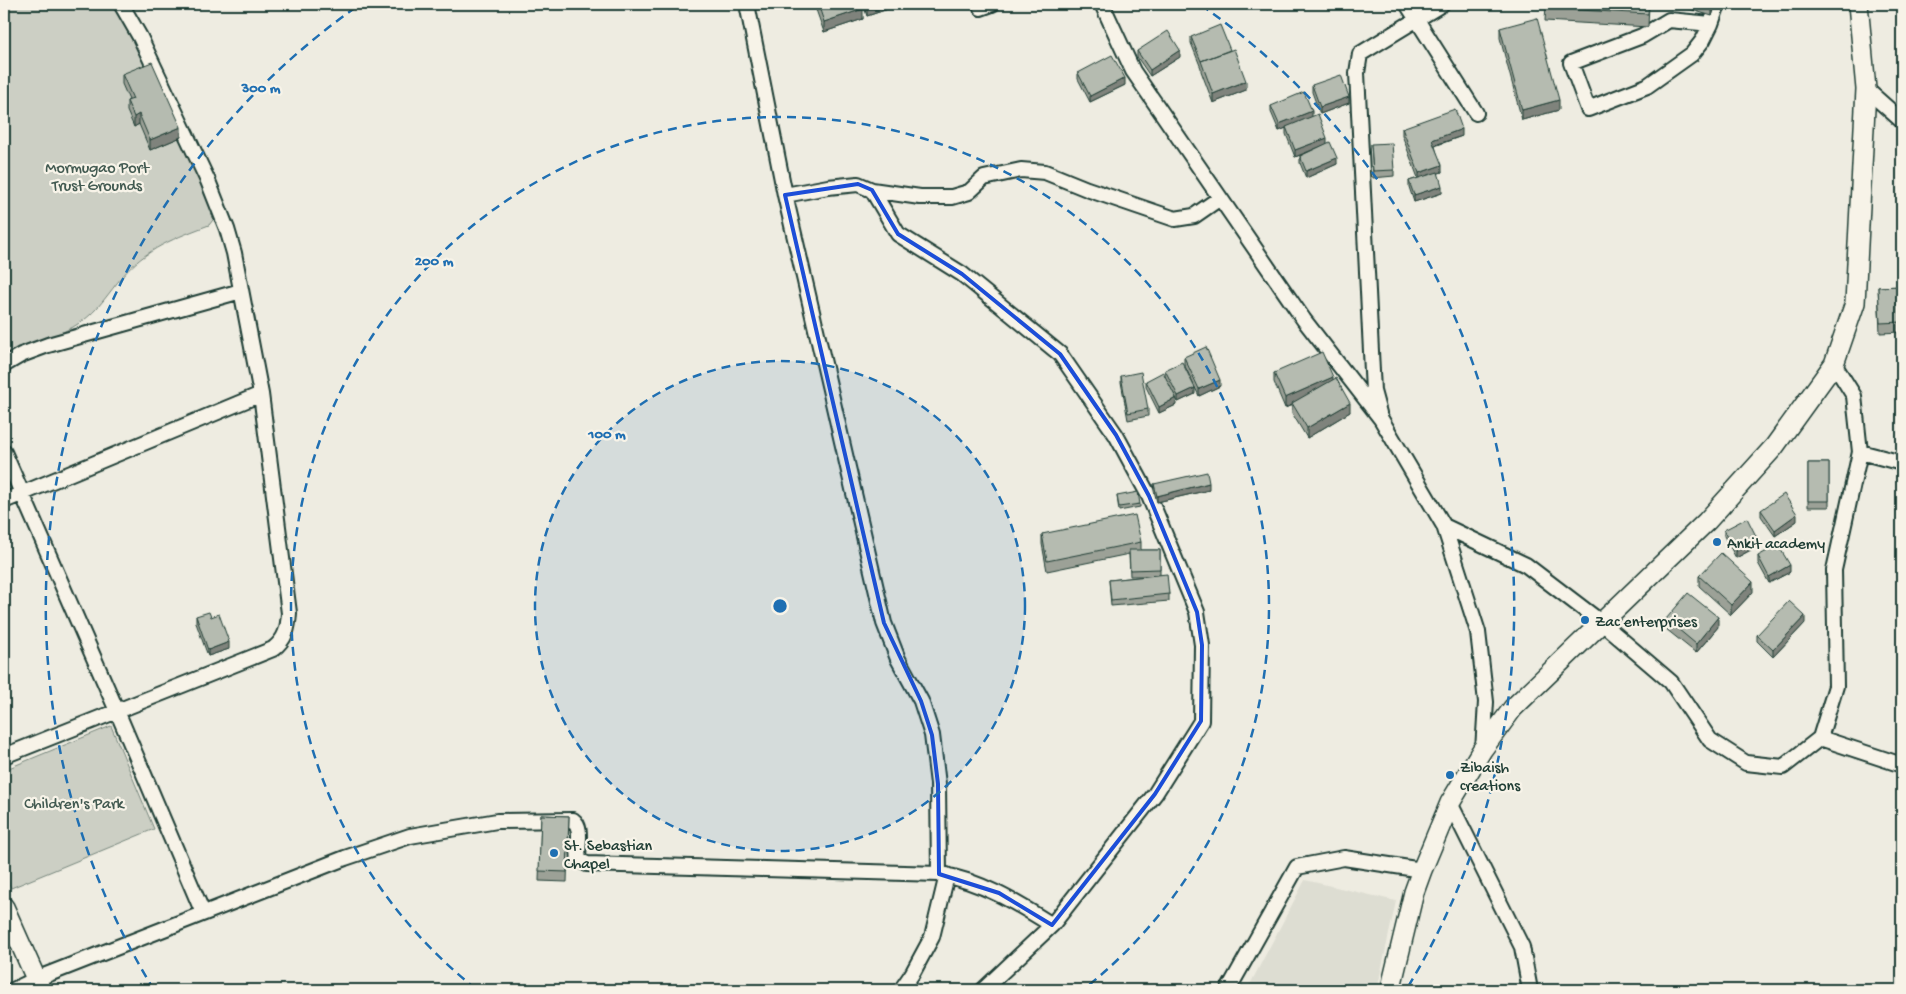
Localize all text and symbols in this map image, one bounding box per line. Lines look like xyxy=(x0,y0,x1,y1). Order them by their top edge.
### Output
text: 300 m xyxy=(240,80,281,98)
park label: Mormugao Port Trust Grounds xyxy=(45,160,150,197)
text: 200 m xyxy=(415,253,454,271)
text: 100 m xyxy=(587,426,626,444)
marker: Ankit academy xyxy=(1711,536,1723,548)
place label: Ankit academy xyxy=(1727,536,1825,555)
centre of rings xyxy=(771,597,789,615)
marker: Zac enterprises xyxy=(1579,614,1591,626)
place label: Zac enterprises xyxy=(1595,614,1698,633)
place label: Zibaish creations xyxy=(1460,760,1521,797)
marker: Zibaish creations xyxy=(1444,769,1456,781)
park label: Children's Park xyxy=(24,796,126,815)
place label: St. Sebastian Chapel xyxy=(564,838,653,875)
marker: St. Sebastian Chapel xyxy=(548,847,560,859)

